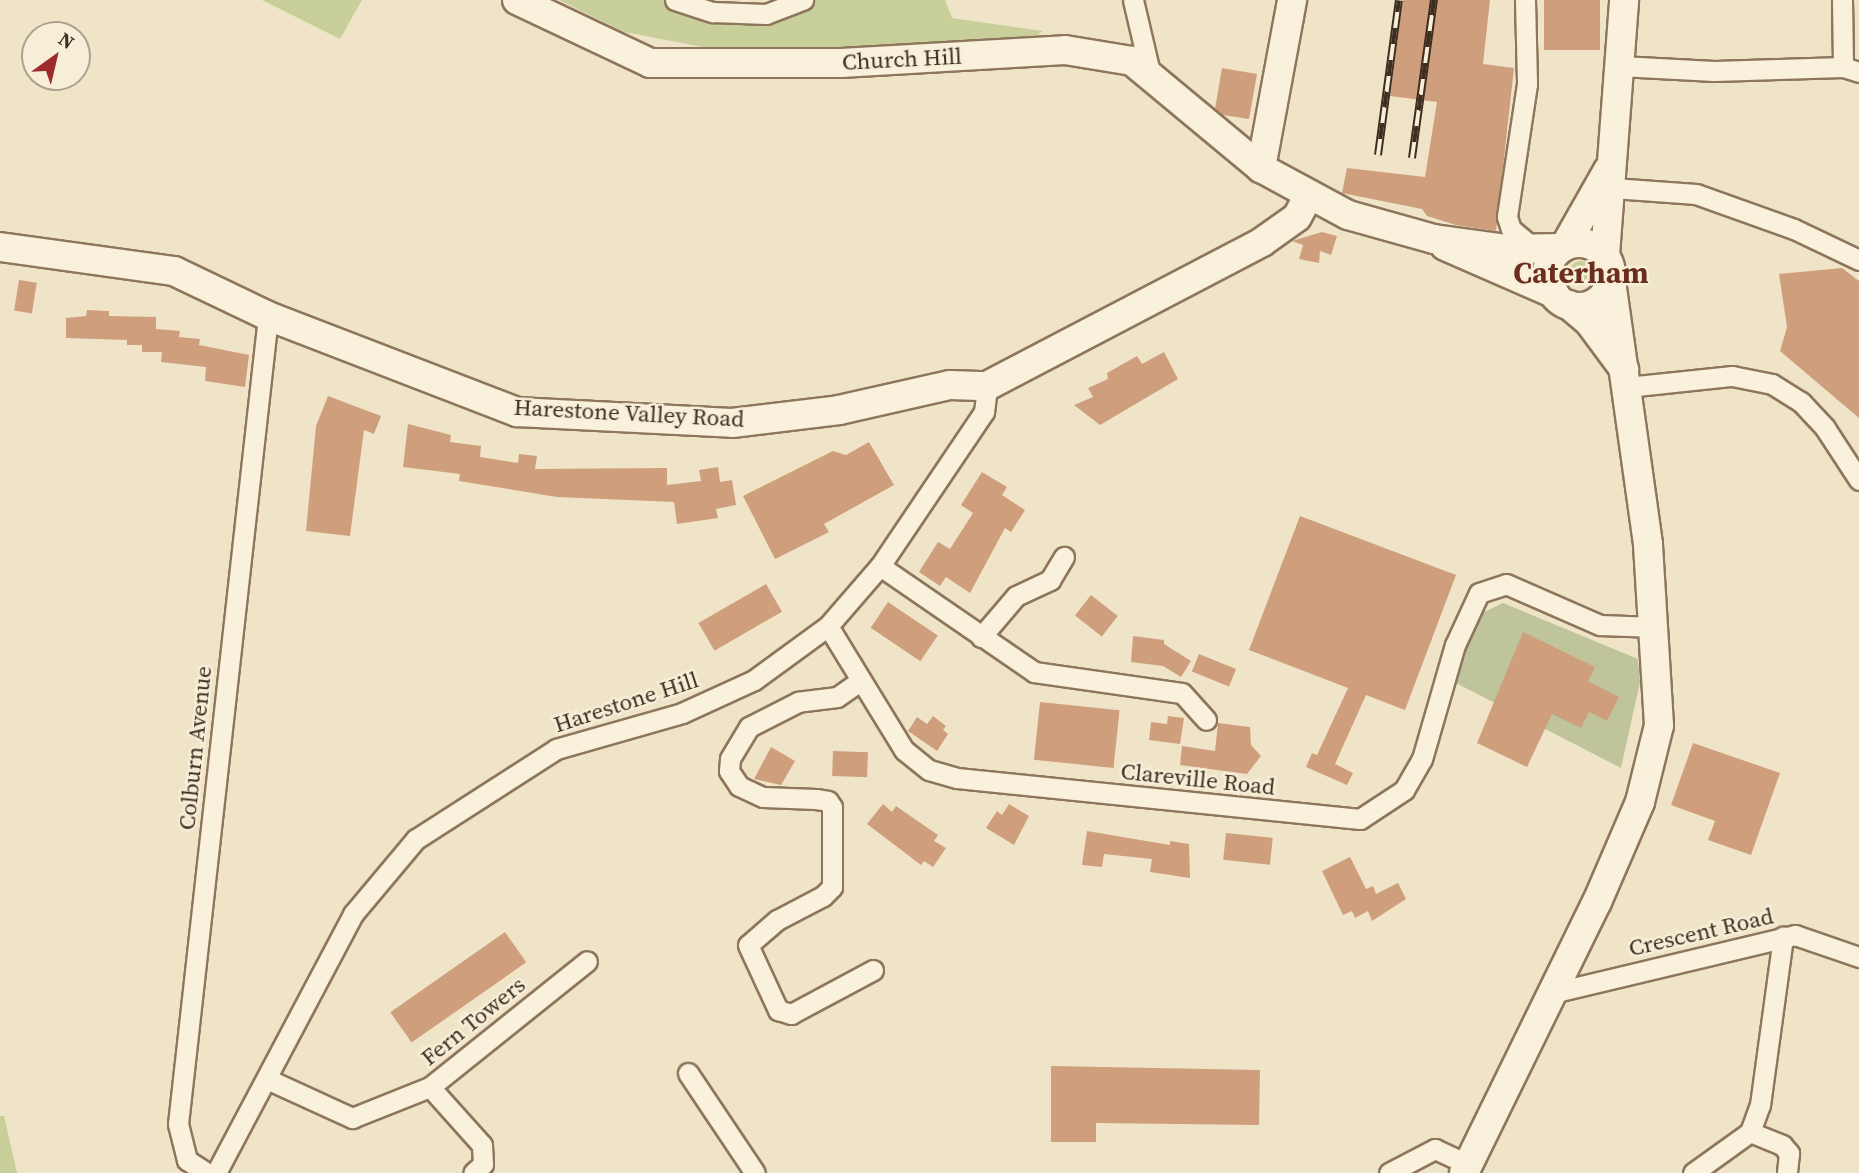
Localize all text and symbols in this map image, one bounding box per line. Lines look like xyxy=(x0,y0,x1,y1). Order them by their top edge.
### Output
north arrow xyxy=(21,21,91,91)
text: N xyxy=(54,26,80,55)
street label: Church Hill xyxy=(841,42,963,76)
district label: Caterham xyxy=(1513,255,1649,291)
street label: Harestone Valley Road xyxy=(513,393,745,433)
street label: Colburn Avenue xyxy=(173,665,217,831)
street label: Harestone Hill xyxy=(550,666,702,738)
street label: Clareville Road xyxy=(1119,757,1277,801)
street label: Crescent Road xyxy=(1626,902,1776,962)
street label: Fern Towers xyxy=(415,971,531,1071)

